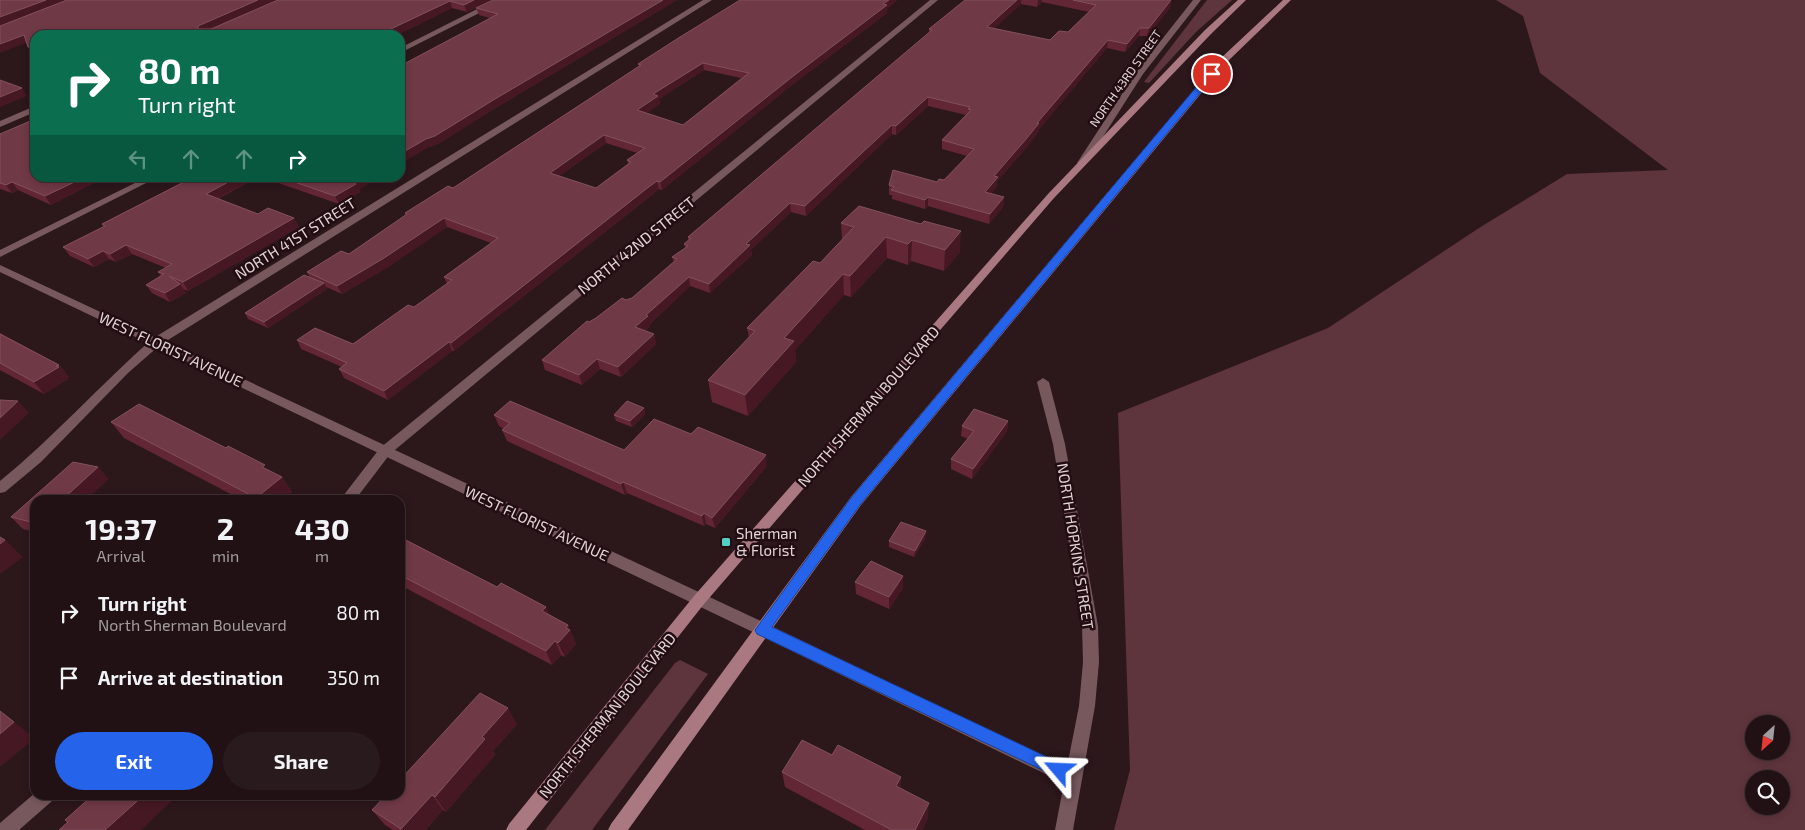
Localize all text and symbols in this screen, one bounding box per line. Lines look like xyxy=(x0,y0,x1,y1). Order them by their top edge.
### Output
street label: NORTH 43RD STREET xyxy=(1086,27,1164,129)
text: 80 m xyxy=(138,49,220,91)
icon: right xyxy=(55,50,120,115)
pin xyxy=(1191,53,1233,95)
icon: arrive xyxy=(1198,60,1226,88)
text: Turn right xyxy=(138,91,236,117)
icon: left xyxy=(124,145,152,173)
icon: ahead xyxy=(177,145,205,173)
icon: ahead xyxy=(230,145,258,173)
icon: right xyxy=(283,145,311,173)
street label: NORTH 42ND STREET xyxy=(574,192,698,298)
street label: NORTH 41ST STREET xyxy=(231,193,359,282)
street label: WEST FLORIST AVENUE xyxy=(96,308,246,390)
street label: NORTH SHERMAN BOULEVARD xyxy=(793,322,943,490)
street label: NORTH HOPKINS STREET xyxy=(1054,462,1098,631)
street label: WEST FLORIST AVENUE xyxy=(462,482,612,564)
text: 19:37 xyxy=(85,510,157,546)
text: 2 xyxy=(217,510,234,546)
text: 430 xyxy=(295,510,350,546)
place label: Sherman & Florist xyxy=(736,524,797,559)
marker: Sherman & Florist xyxy=(720,536,732,548)
text: Arrival xyxy=(97,546,145,565)
text: min xyxy=(212,546,239,565)
text: m xyxy=(315,546,329,565)
text: Turn right xyxy=(98,592,186,615)
icon: right xyxy=(55,599,83,627)
text: 80 m xyxy=(336,601,380,624)
text: North Sherman Boulevard xyxy=(98,615,287,634)
street label: NORTH SHERMAN BOULEVARD xyxy=(535,629,679,801)
icon: arrive xyxy=(55,664,83,692)
text: Arrive at destination xyxy=(98,666,283,689)
text: 350 m xyxy=(327,666,380,689)
north arrow xyxy=(1745,715,1790,760)
map controls xyxy=(1745,715,1790,815)
button: Exit xyxy=(55,732,213,790)
button: Share xyxy=(223,732,380,790)
position arrow xyxy=(1032,743,1084,795)
button: search xyxy=(1745,770,1790,815)

